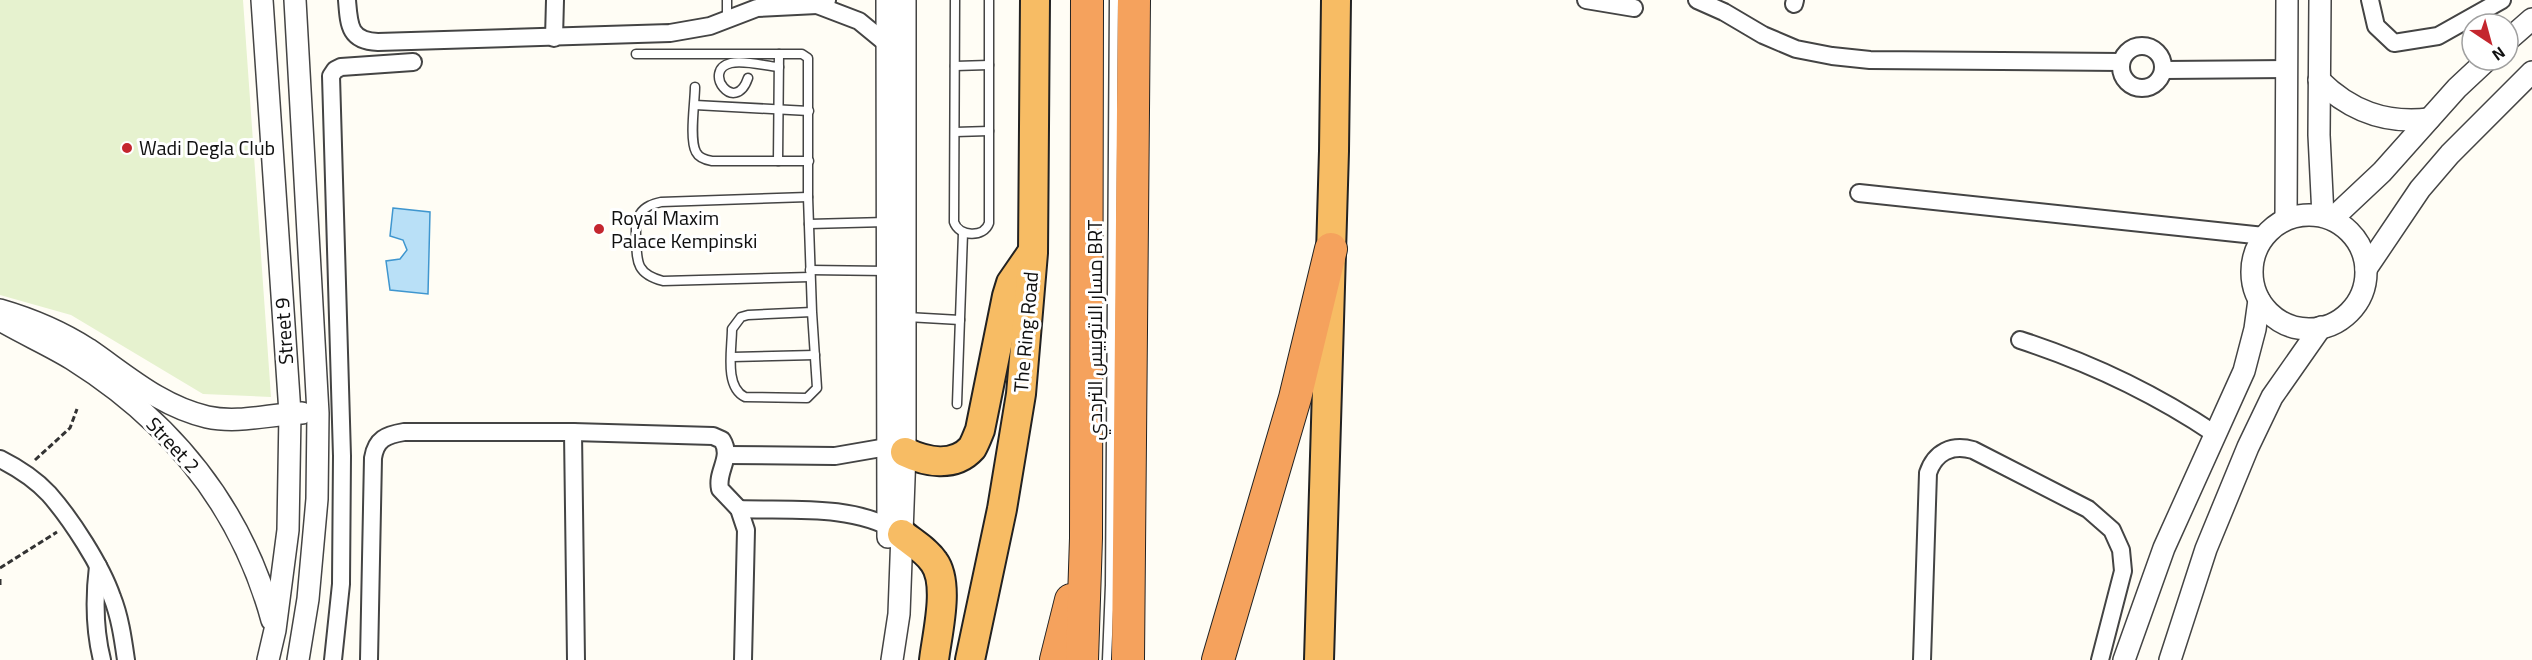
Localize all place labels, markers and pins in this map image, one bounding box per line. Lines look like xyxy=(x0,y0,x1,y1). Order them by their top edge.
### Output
place label: Wadi Degla Club xyxy=(139,129,275,166)
marker: Wadi Degla Club xyxy=(120,141,134,155)
place label: Royal Maxim Palace Kempinski xyxy=(611,199,757,259)
marker: Royal Maxim Palace Kempinski xyxy=(592,222,606,236)

